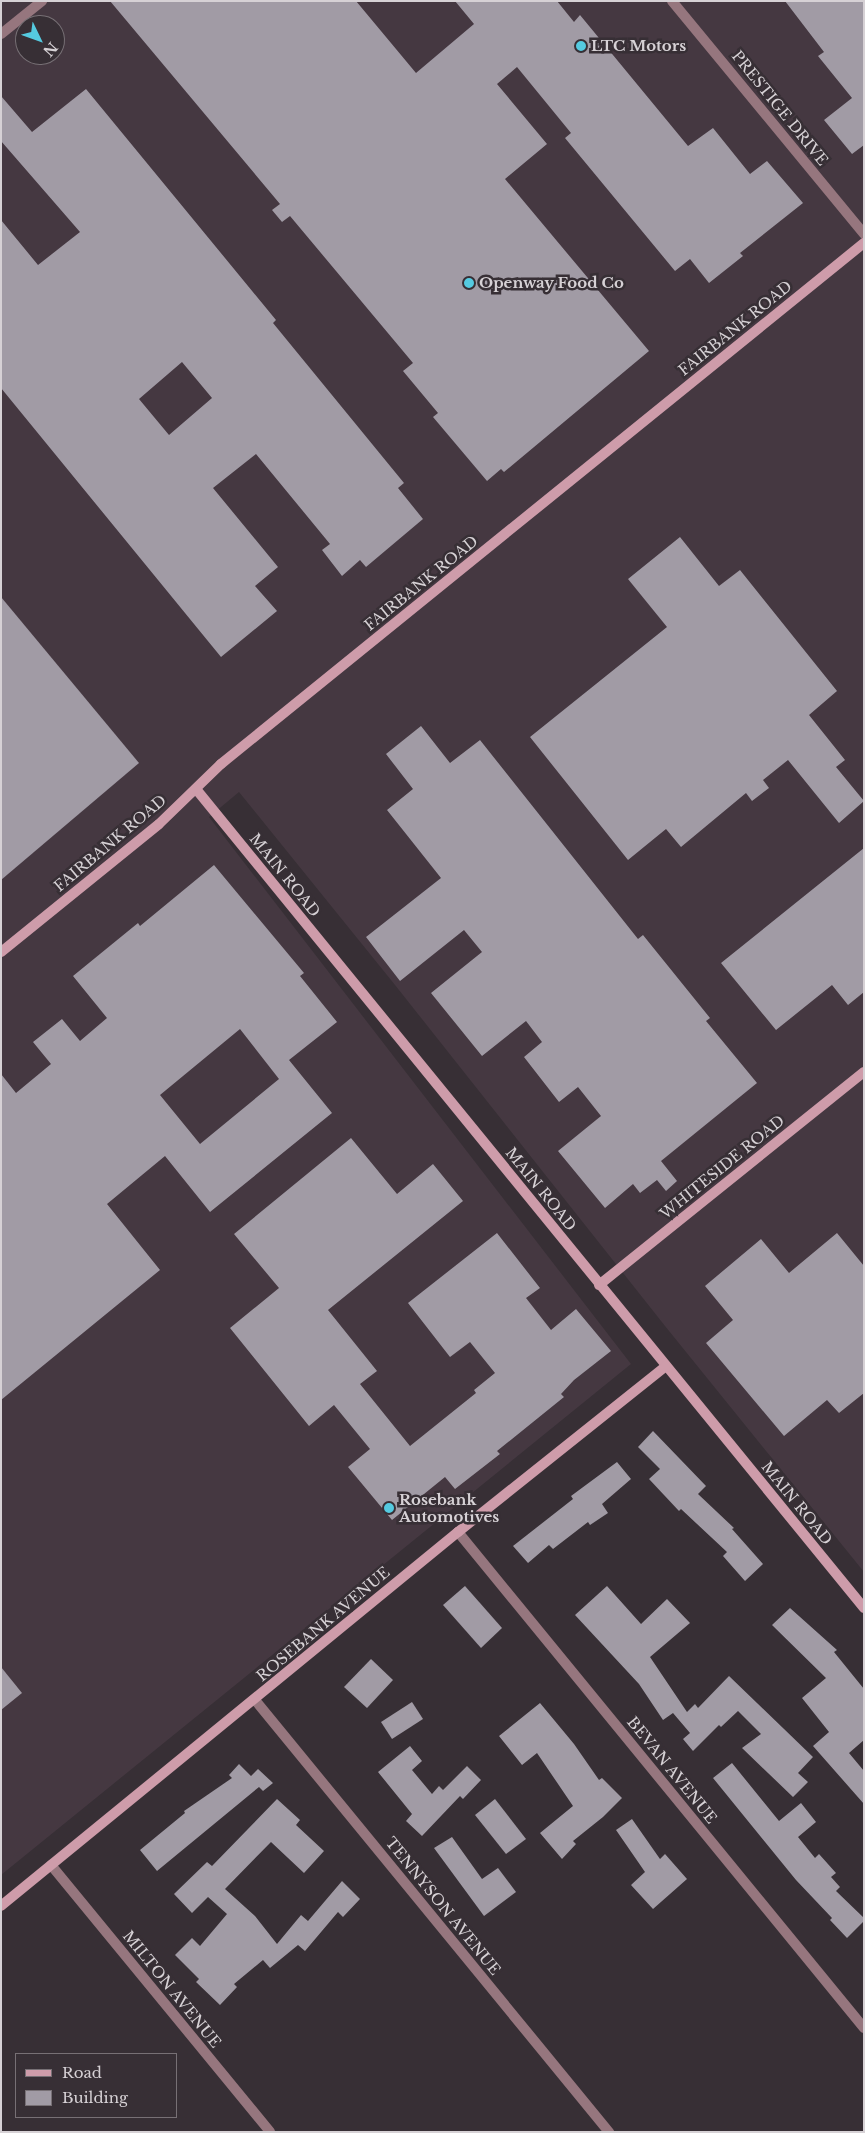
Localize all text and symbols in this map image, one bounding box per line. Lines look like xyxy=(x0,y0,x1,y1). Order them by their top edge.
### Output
north arrow xyxy=(15,15,65,65)
place label: LTC Motors xyxy=(591,37,686,55)
text: N xyxy=(39,38,62,60)
marker: LTC Motors xyxy=(575,40,587,52)
street label: PRESTIGE DRIVE xyxy=(728,47,832,169)
place label: Openway Food Co xyxy=(479,274,624,292)
marker: Openway Food Co xyxy=(463,277,475,289)
street label: FAIRBANK ROAD xyxy=(674,277,796,379)
street label: FAIRBANK ROAD xyxy=(360,532,482,634)
street label: FAIRBANK ROAD xyxy=(50,791,170,895)
street label: MAIN ROAD xyxy=(246,830,324,920)
street label: WHITESIDE ROAD xyxy=(656,1111,788,1223)
street label: MAIN ROAD xyxy=(502,1144,580,1234)
street label: MAIN ROAD xyxy=(758,1458,836,1548)
place label: Rosebank Automotives xyxy=(399,1490,499,1525)
marker: Rosebank Automotives xyxy=(383,1502,395,1514)
street label: ROSEBANK AVENUE xyxy=(252,1563,394,1685)
street label: BEVAN AVENUE xyxy=(623,1713,721,1827)
street label: TENNYSON AVENUE xyxy=(382,1833,504,1979)
street label: MILTON AVENUE xyxy=(119,1927,225,2051)
legend xyxy=(15,2053,178,2118)
text: Road xyxy=(62,2063,102,2082)
text: Building xyxy=(62,2088,128,2107)

